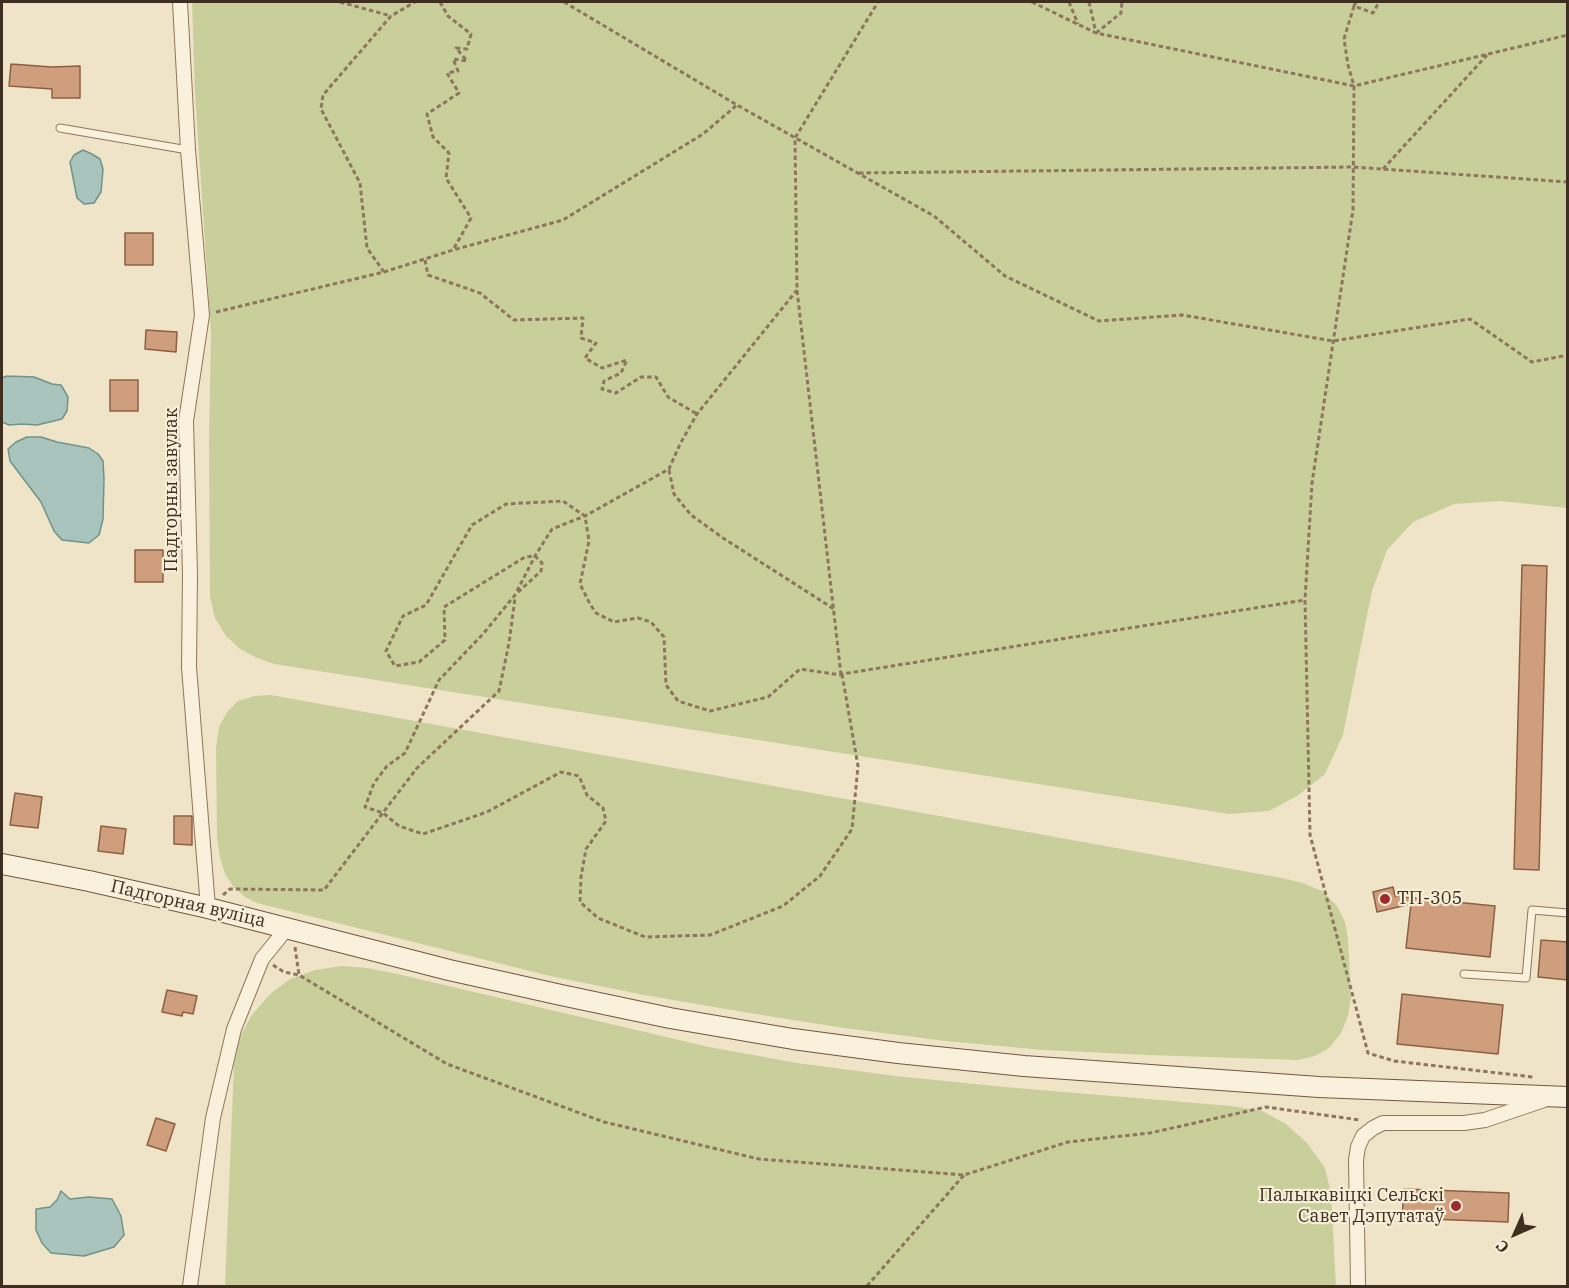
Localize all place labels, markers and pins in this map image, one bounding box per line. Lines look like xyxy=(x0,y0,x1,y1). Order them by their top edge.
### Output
place label: ТП-305 xyxy=(1397,888,1462,910)
marker: ТП-305 xyxy=(1378,892,1392,906)
place label: Палыкавіцкі Сельскі Савет Дэпутатаў xyxy=(1259,1185,1444,1228)
marker: Палыкавіцкі Сельскі Савет Дэпутатаў xyxy=(1449,1199,1463,1213)

